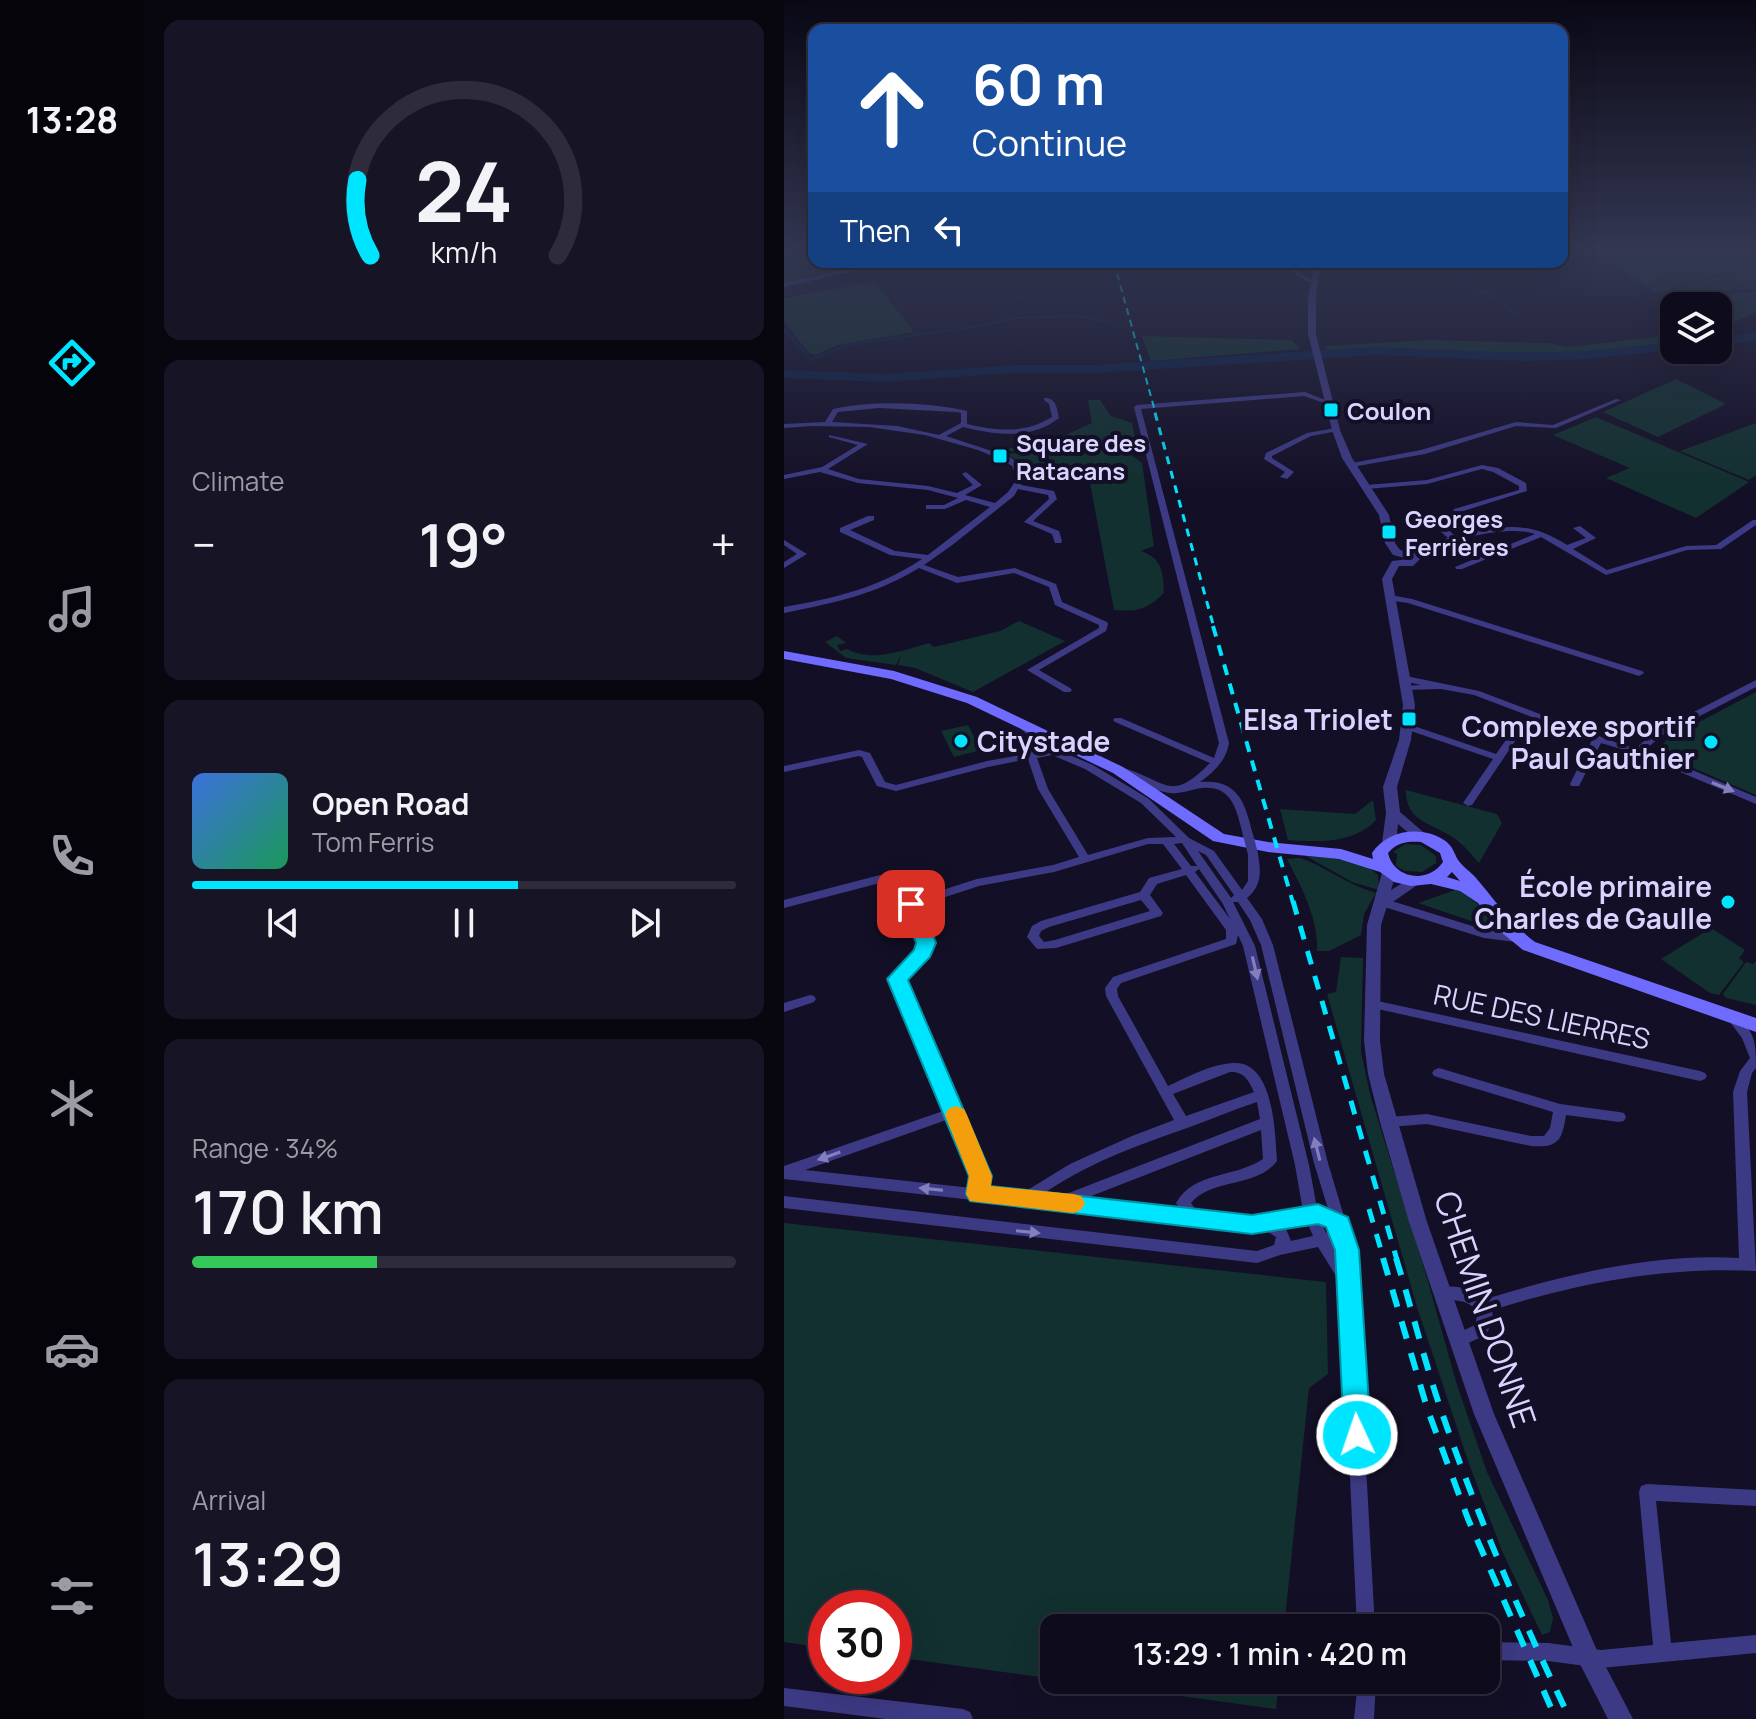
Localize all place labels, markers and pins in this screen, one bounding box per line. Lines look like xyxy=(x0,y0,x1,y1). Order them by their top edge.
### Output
place label: Coulon xyxy=(1347,394,1431,427)
marker: Coulon xyxy=(1322,401,1340,419)
place label: Square des Ratacans xyxy=(1016,426,1146,487)
marker: Square des Ratacans xyxy=(991,447,1009,465)
place label: Georges Ferrières xyxy=(1405,502,1509,563)
marker: Georges Ferrières xyxy=(1380,523,1398,541)
place label: Elsa Triolet xyxy=(1243,700,1393,738)
place label: Complexe sportif Paul Gauthier xyxy=(1462,707,1695,777)
marker: Elsa Triolet xyxy=(1400,710,1418,728)
place label: Citystade xyxy=(977,722,1110,760)
marker: Citystade xyxy=(952,732,970,750)
marker: Complexe sportif Paul Gauthier xyxy=(1702,733,1720,751)
place label: École primaire Charles de Gaulle xyxy=(1475,867,1712,937)
pin xyxy=(877,870,945,938)
marker: École primaire Charles de Gaulle xyxy=(1719,893,1737,911)

